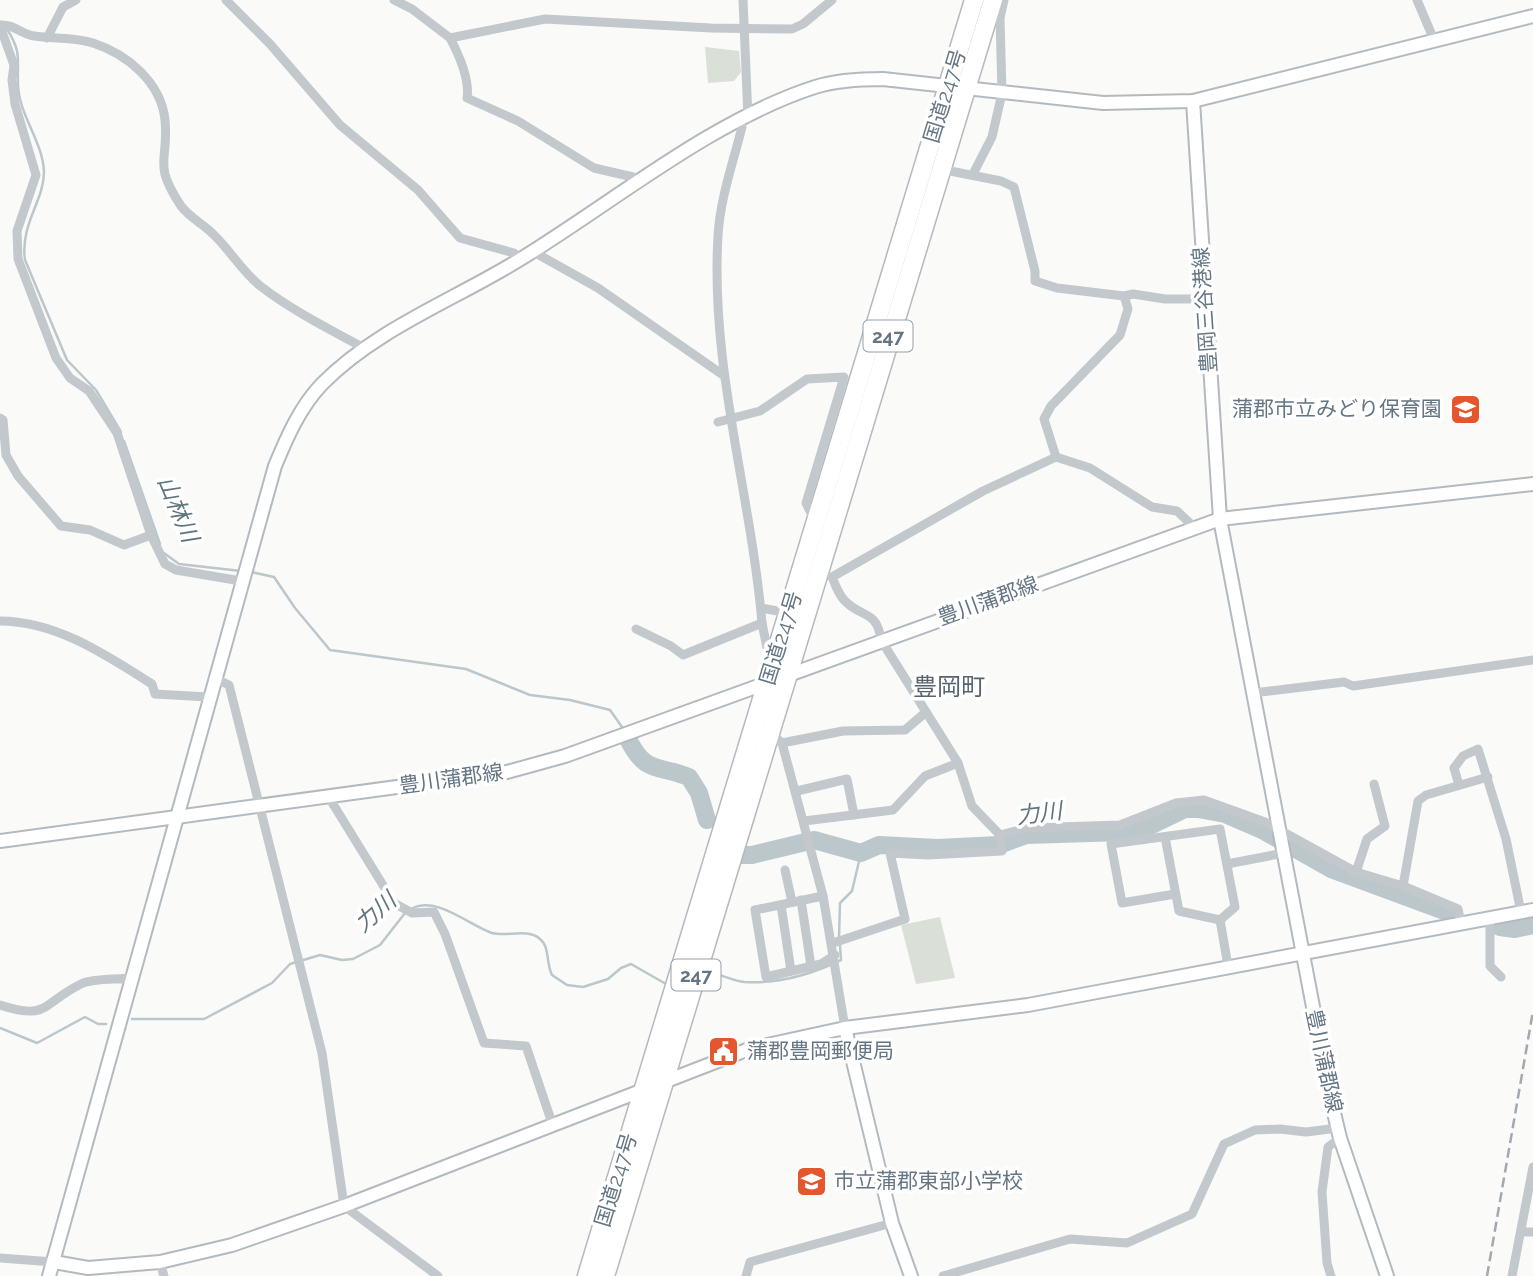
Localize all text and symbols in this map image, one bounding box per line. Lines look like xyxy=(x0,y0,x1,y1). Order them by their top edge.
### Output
street label: 国道247号 xyxy=(918,46,971,146)
street label: 豊岡三谷港線 xyxy=(1188,246,1221,374)
road number: 247 xyxy=(864,320,912,352)
school or university icon: 蒲郡市立みどり保育園 xyxy=(1448,392,1482,426)
place label: 蒲郡市立みどり保育園 xyxy=(1232,396,1442,421)
water label: 山林川 xyxy=(153,472,206,549)
street label: 豊川蒲郡線 xyxy=(934,571,1041,630)
street label: 国道247号 xyxy=(754,588,807,688)
district label: 豊岡町 xyxy=(913,672,985,701)
street label: 豊川蒲郡線 xyxy=(397,759,505,798)
water label: 力川 xyxy=(1014,796,1066,829)
water label: 力川 xyxy=(348,884,403,937)
road number: 247 xyxy=(672,959,720,990)
street label: 豊川蒲郡線 xyxy=(1301,1007,1348,1115)
public building icon: 蒲郡豊岡郵便局 xyxy=(707,1034,741,1068)
place label: 蒲郡豊岡郵便局 xyxy=(747,1038,894,1063)
street label: 国道247号 xyxy=(589,1130,642,1230)
school or university icon: 市立蒲郡東部小学校 xyxy=(794,1164,828,1198)
place label: 市立蒲郡東部小学校 xyxy=(834,1168,1023,1193)

